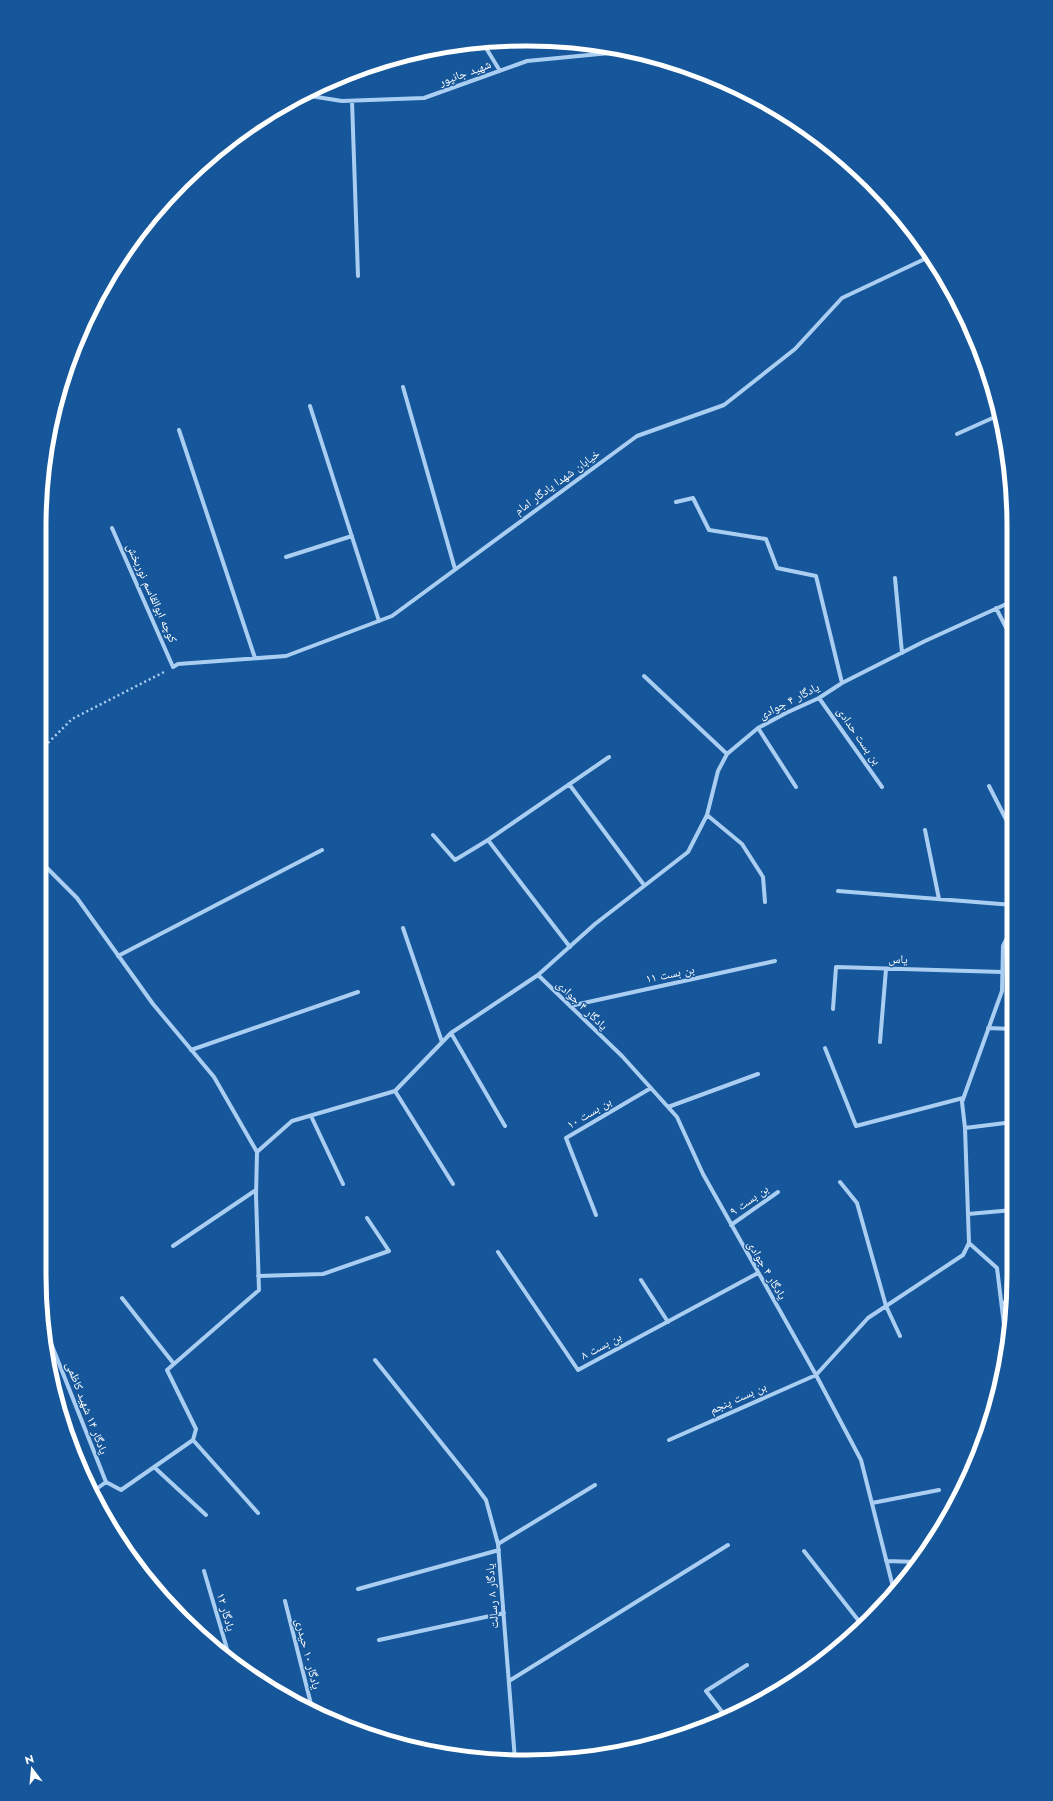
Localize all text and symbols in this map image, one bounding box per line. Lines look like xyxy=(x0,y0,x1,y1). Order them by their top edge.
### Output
street label: شهید جانپور xyxy=(435,55,494,91)
street label: خیابان شهدا یادگار امام xyxy=(510,444,604,519)
street label: کوچه ابوالقاسم نوربخش xyxy=(122,540,182,646)
street label: یادگار ۴ جوادی xyxy=(756,678,823,724)
street label: بن بست حدادی xyxy=(832,703,886,769)
street label: یاس xyxy=(888,950,908,968)
street label: بن بست ۱۱ xyxy=(644,960,696,988)
street label: یادگار ۴ جوادی xyxy=(552,976,612,1035)
street label: بن بست ۱۰ xyxy=(563,1093,615,1133)
street label: بن بست ۹ xyxy=(726,1180,772,1220)
street label: یادگار ۴ جوادی xyxy=(743,1237,791,1303)
street label: بن بست ۸ xyxy=(577,1328,625,1364)
street label: یادگار ۱۴ شهید کاظمی xyxy=(61,1359,113,1457)
street label: بن بست پنجم xyxy=(707,1377,769,1419)
street label: یادگار ۸ رسالت xyxy=(481,1563,503,1629)
street label: یادگار ۱۲ xyxy=(212,1591,240,1634)
street label: یادگار ۱۰ حیدری xyxy=(291,1617,326,1692)
north arrow xyxy=(12,1749,52,1789)
text: N xyxy=(23,1750,36,1768)

